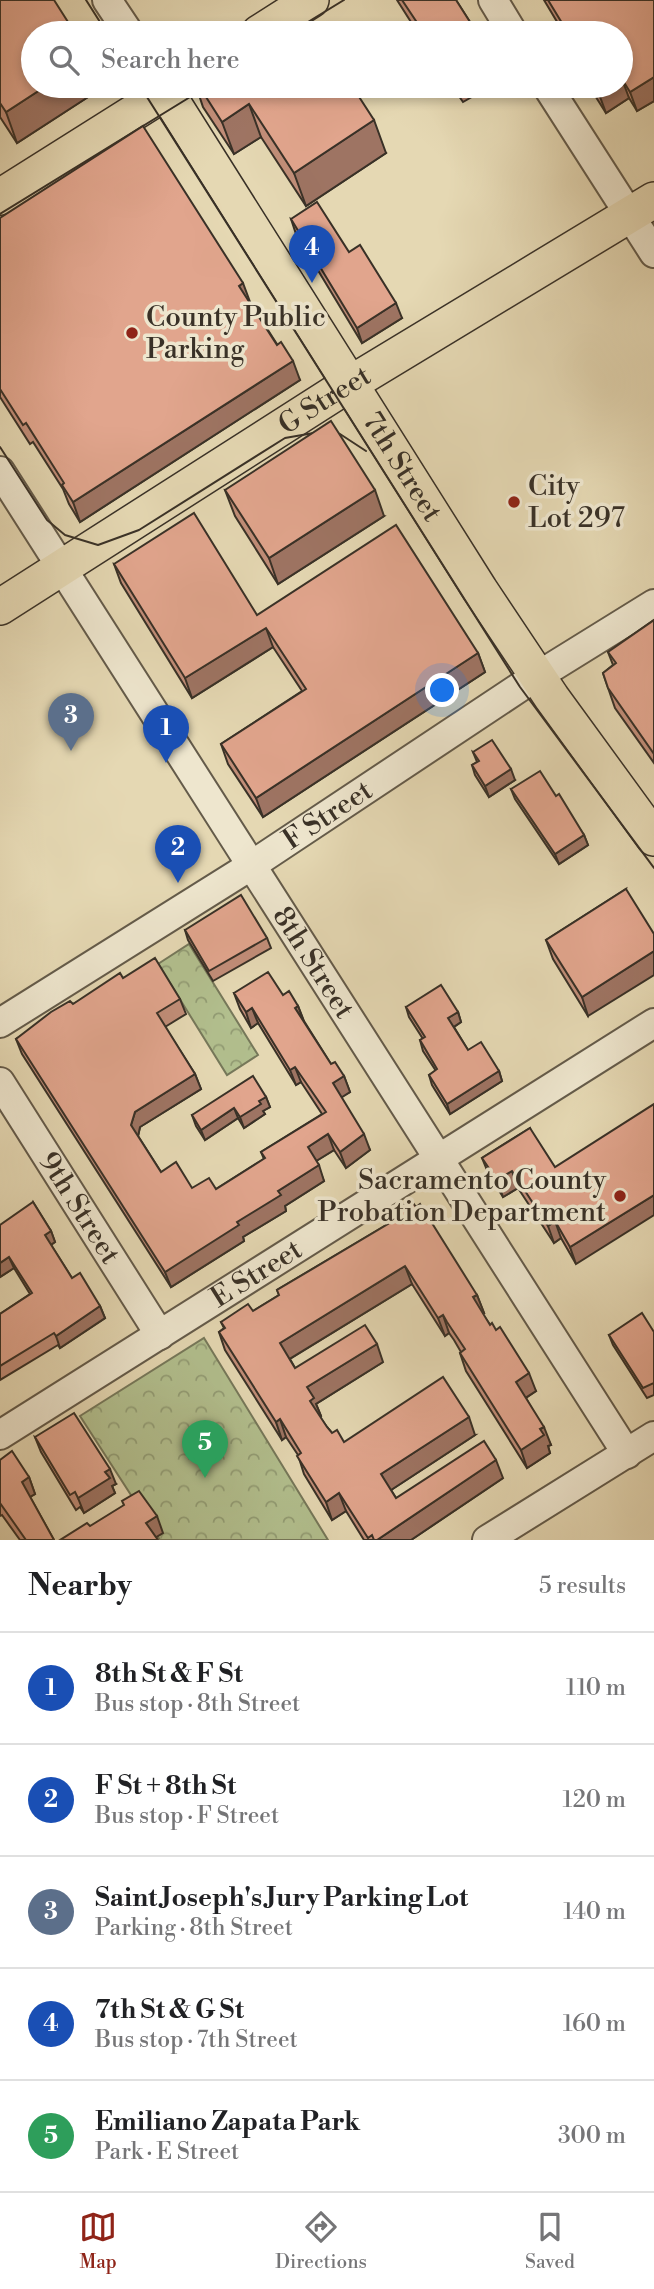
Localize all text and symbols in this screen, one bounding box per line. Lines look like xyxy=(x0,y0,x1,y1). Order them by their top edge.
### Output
search box xyxy=(21,21,633,98)
icon: search xyxy=(45,41,83,79)
text: Search here xyxy=(101,44,240,76)
pin: 4 xyxy=(289,225,335,283)
place label: County Public Parking xyxy=(146,300,326,367)
marker: County Public Parking xyxy=(124,325,140,341)
street label: G Street xyxy=(272,358,377,442)
street label: 7th Street xyxy=(355,405,450,528)
place label: City Lot 297 xyxy=(528,469,625,536)
marker: City Lot 297 xyxy=(506,494,522,510)
your location xyxy=(425,673,459,707)
pin: 3 xyxy=(48,693,94,751)
pin: 1 xyxy=(143,705,189,763)
street label: F Street xyxy=(276,773,379,857)
pin: 2 xyxy=(155,825,201,883)
street label: 8th Street xyxy=(265,900,362,1025)
street label: 9th Street xyxy=(31,1145,128,1271)
place label: Sacramento County Probation Department xyxy=(318,1163,606,1230)
marker: Sacramento County Probation Department xyxy=(612,1188,628,1204)
street label: E Street xyxy=(204,1232,309,1315)
pin: 5 xyxy=(182,1420,228,1478)
text: Nearby xyxy=(28,1567,132,1605)
text: 5 results xyxy=(539,1572,626,1600)
text: 8th St & F St xyxy=(95,1658,243,1690)
text: 1 xyxy=(45,1674,57,1702)
text: 110 m xyxy=(566,1674,626,1702)
text: Bus stop · 8th Street xyxy=(95,1690,300,1718)
text: F St + 8th St xyxy=(95,1770,236,1802)
text: 2 xyxy=(44,1786,58,1814)
text: 120 m xyxy=(562,1786,626,1814)
text: Bus stop · F Street xyxy=(95,1802,279,1830)
text: Saint Joseph's Jury Parking Lot xyxy=(95,1882,468,1914)
text: 3 xyxy=(44,1898,58,1926)
text: 140 m xyxy=(563,1898,626,1926)
text: Parking · 8th Street xyxy=(95,1914,293,1942)
text: 7th St & G St xyxy=(95,1994,244,2026)
text: 4 xyxy=(43,2010,59,2038)
text: 160 m xyxy=(563,2010,626,2038)
text: Bus stop · 7th Street xyxy=(95,2026,298,2054)
text: Emiliano Zapata Park xyxy=(95,2106,360,2138)
text: 5 xyxy=(44,2122,58,2150)
text: 300 m xyxy=(558,2122,626,2150)
text: Park · E Street xyxy=(95,2138,239,2166)
tab: Map xyxy=(79,2208,117,2274)
tab: Directions xyxy=(275,2208,367,2274)
tab: Saved xyxy=(525,2208,575,2274)

